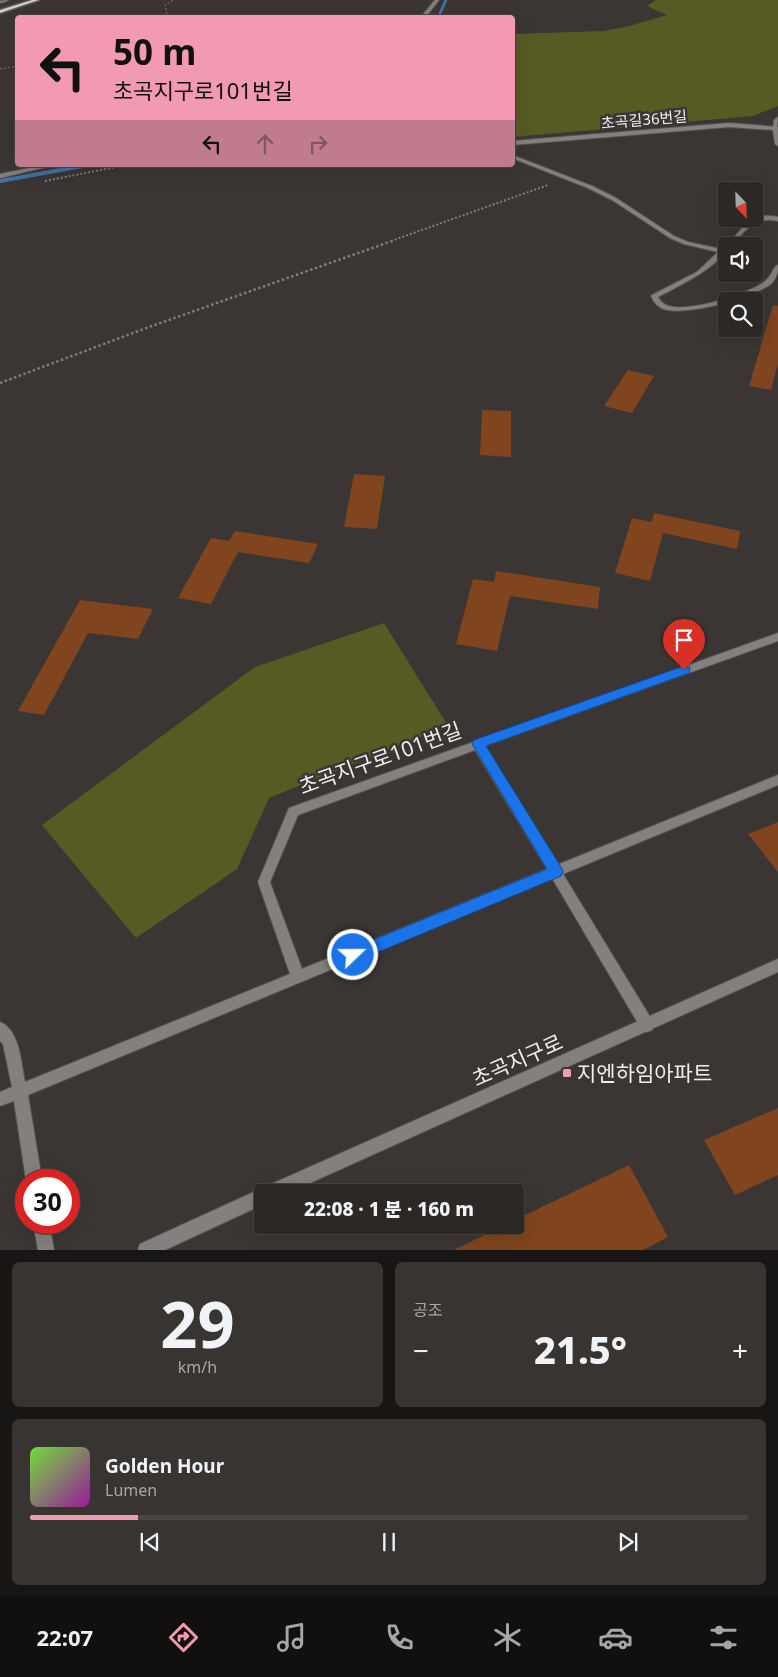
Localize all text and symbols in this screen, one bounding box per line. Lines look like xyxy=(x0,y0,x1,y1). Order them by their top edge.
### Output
text: 50 m xyxy=(113,28,196,75)
icon: left xyxy=(30,35,95,100)
text: 초곡지구로101번길 xyxy=(113,75,292,105)
street label: 초곡길36번길 xyxy=(600,105,688,133)
icon: left xyxy=(198,130,226,158)
icon: ahead xyxy=(251,130,279,158)
icon: right xyxy=(304,130,332,158)
north arrow xyxy=(718,182,762,228)
map controls xyxy=(718,182,763,337)
button: sound xyxy=(718,237,763,282)
button: search xyxy=(718,292,763,337)
pin xyxy=(663,619,705,670)
icon: arrive xyxy=(670,626,698,654)
street label: 초곡지구로101번길 xyxy=(295,716,465,800)
position arrow xyxy=(326,928,378,980)
street label: 초곡지구로 xyxy=(467,1028,567,1092)
place label: 지엔하임아파트 xyxy=(577,1059,712,1087)
marker: 지엔하임아파트 xyxy=(561,1067,573,1079)
speed limit sign: 30 xyxy=(15,1169,80,1234)
text: 22:08 · 1 분 · 160 m xyxy=(304,1196,474,1222)
text: 29 xyxy=(160,1279,235,1367)
text: 공조 xyxy=(413,1299,442,1321)
text: 21.5° xyxy=(534,1323,627,1375)
text: − xyxy=(413,1331,429,1369)
text: + xyxy=(732,1331,748,1369)
text: km/h xyxy=(178,1356,217,1378)
text: Golden Hour xyxy=(105,1453,224,1479)
text: Lumen xyxy=(105,1479,157,1501)
icon: previous xyxy=(136,1528,164,1556)
icon: pause xyxy=(375,1528,403,1556)
icon: next xyxy=(614,1528,642,1556)
icon: directions xyxy=(166,1620,201,1655)
icon: music xyxy=(274,1620,309,1655)
icon: phone xyxy=(382,1620,417,1655)
icon: climate xyxy=(490,1620,525,1655)
icon: car xyxy=(598,1620,633,1655)
icon: filters xyxy=(706,1620,741,1655)
text: 22:07 xyxy=(37,1622,93,1652)

